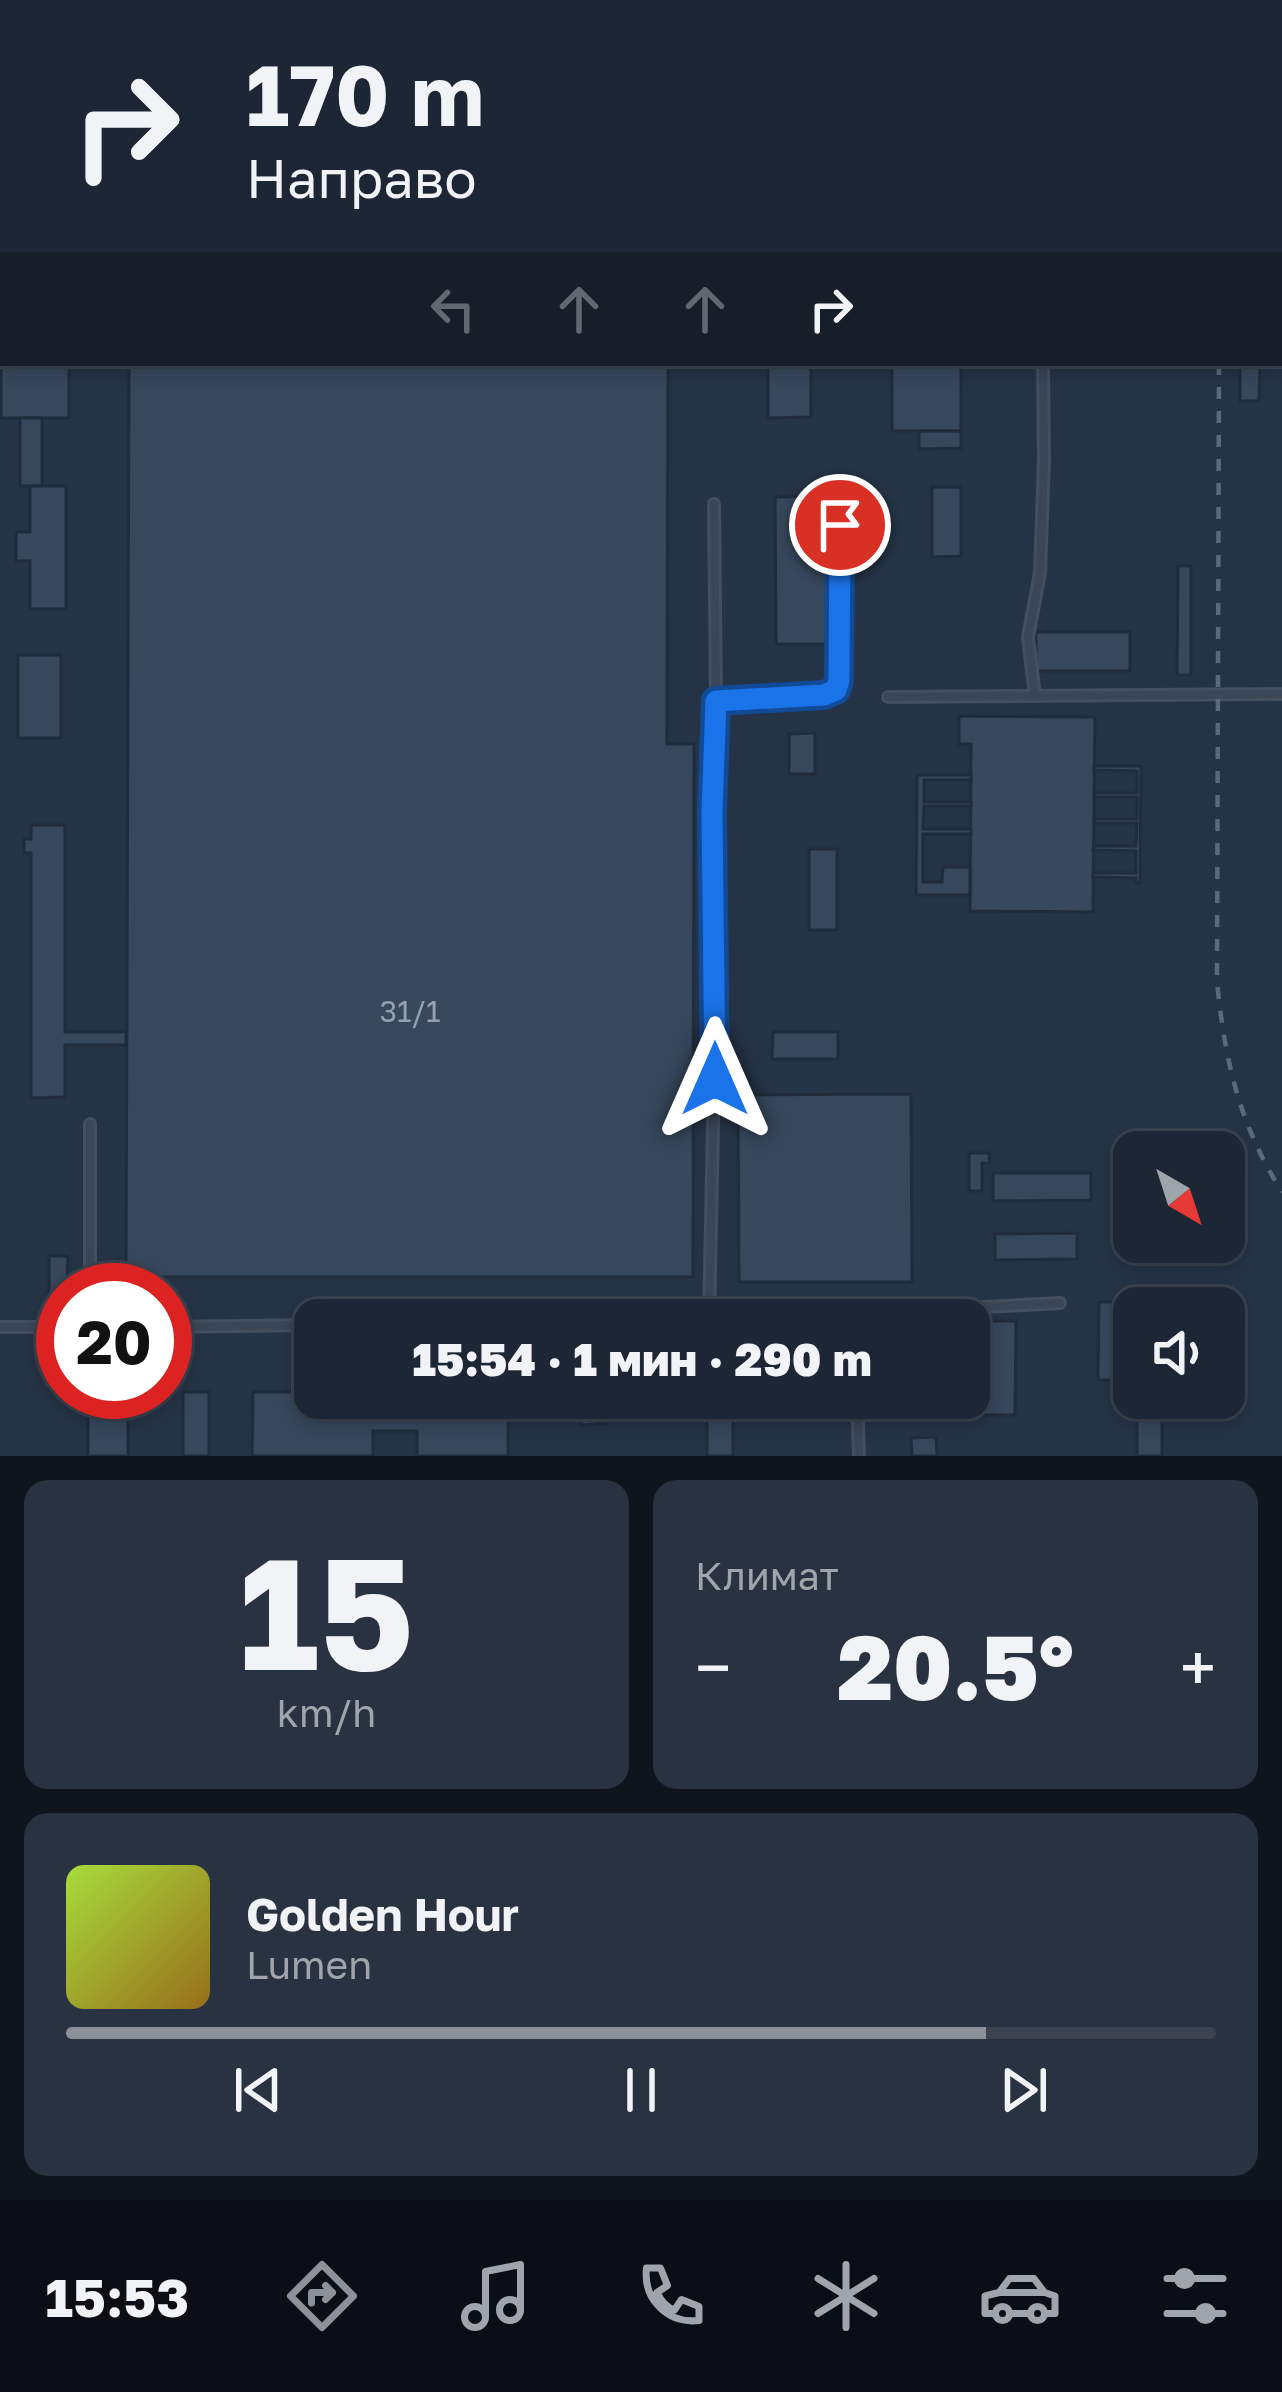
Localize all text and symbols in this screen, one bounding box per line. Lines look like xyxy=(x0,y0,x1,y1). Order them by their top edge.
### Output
text: 170 m xyxy=(246,44,484,144)
icon: right xyxy=(48,48,204,204)
text: Направо xyxy=(246,145,477,210)
icon: left xyxy=(420,276,486,342)
icon: ahead xyxy=(546,276,612,342)
icon: ahead xyxy=(672,276,738,342)
icon: right xyxy=(798,276,864,342)
pin xyxy=(789,474,891,576)
icon: arrive xyxy=(807,492,873,558)
house number: 31/1 xyxy=(379,993,441,1029)
position arrow xyxy=(652,1016,778,1142)
north arrow xyxy=(1113,1131,1245,1263)
map controls xyxy=(1113,1131,1245,1419)
speed limit sign: 20 xyxy=(36,1263,192,1419)
button: sound xyxy=(1113,1287,1245,1419)
text: 15:54 · 1 мин · 290 m xyxy=(412,1332,872,1386)
text: 15 xyxy=(239,1517,414,1704)
text: Климат xyxy=(695,1552,839,1599)
text: 20.5° xyxy=(837,1612,1074,1720)
text: − xyxy=(695,1627,731,1707)
text: + xyxy=(1180,1627,1216,1707)
text: km/h xyxy=(277,1689,376,1736)
text: Golden Hour xyxy=(246,1887,519,1941)
text: Lumen xyxy=(246,1941,372,1988)
icon: previous xyxy=(225,2057,291,2123)
icon: pause xyxy=(608,2057,674,2123)
icon: next xyxy=(991,2057,1057,2123)
icon: directions xyxy=(280,2254,364,2338)
icon: music xyxy=(454,2254,538,2338)
icon: phone xyxy=(629,2254,713,2338)
icon: climate xyxy=(804,2254,888,2338)
icon: car xyxy=(978,2254,1062,2338)
icon: filters xyxy=(1153,2254,1237,2338)
text: 15:53 xyxy=(45,2264,189,2329)

